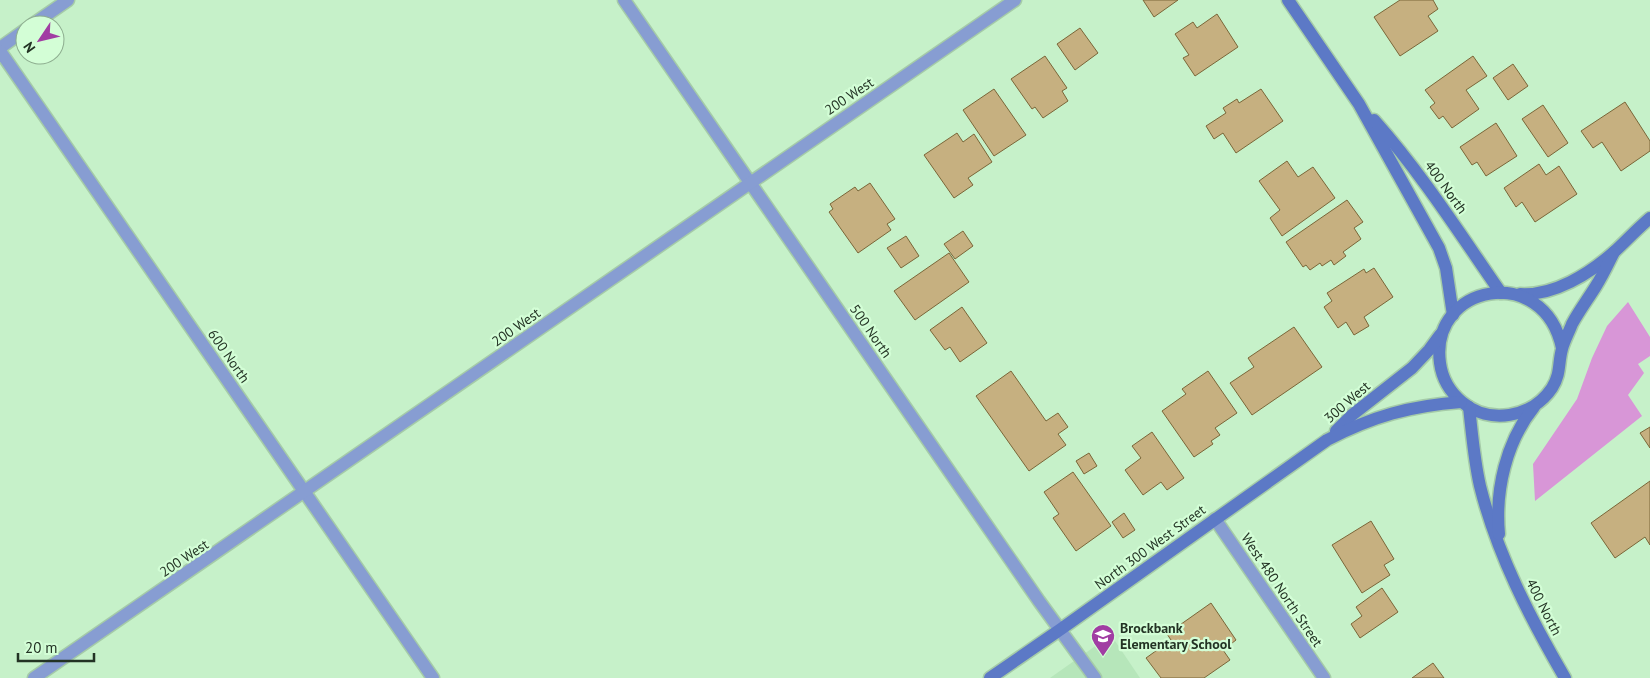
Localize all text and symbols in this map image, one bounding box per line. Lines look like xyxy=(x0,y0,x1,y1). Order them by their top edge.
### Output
north arrow xyxy=(15,15,65,65)
text: N xyxy=(19,39,39,56)
street label: 200 West xyxy=(821,73,877,119)
street label: 400 North xyxy=(1421,157,1471,217)
street label: 500 North xyxy=(846,301,896,361)
street label: 200 West xyxy=(488,304,544,350)
street label: 600 North xyxy=(204,326,254,386)
street label: 300 West xyxy=(1320,377,1374,427)
street label: North 300 West Street xyxy=(1091,501,1209,593)
street label: West 480 North Street xyxy=(1237,530,1327,650)
street label: 200 West xyxy=(156,535,212,581)
street label: 400 North xyxy=(1522,576,1566,638)
place label: Brockbank Elementary School xyxy=(1120,619,1232,653)
school or university icon: Brockbank Elementary School xyxy=(1090,623,1116,657)
scale bar xyxy=(18,630,94,662)
text: 20 m xyxy=(25,638,58,657)

